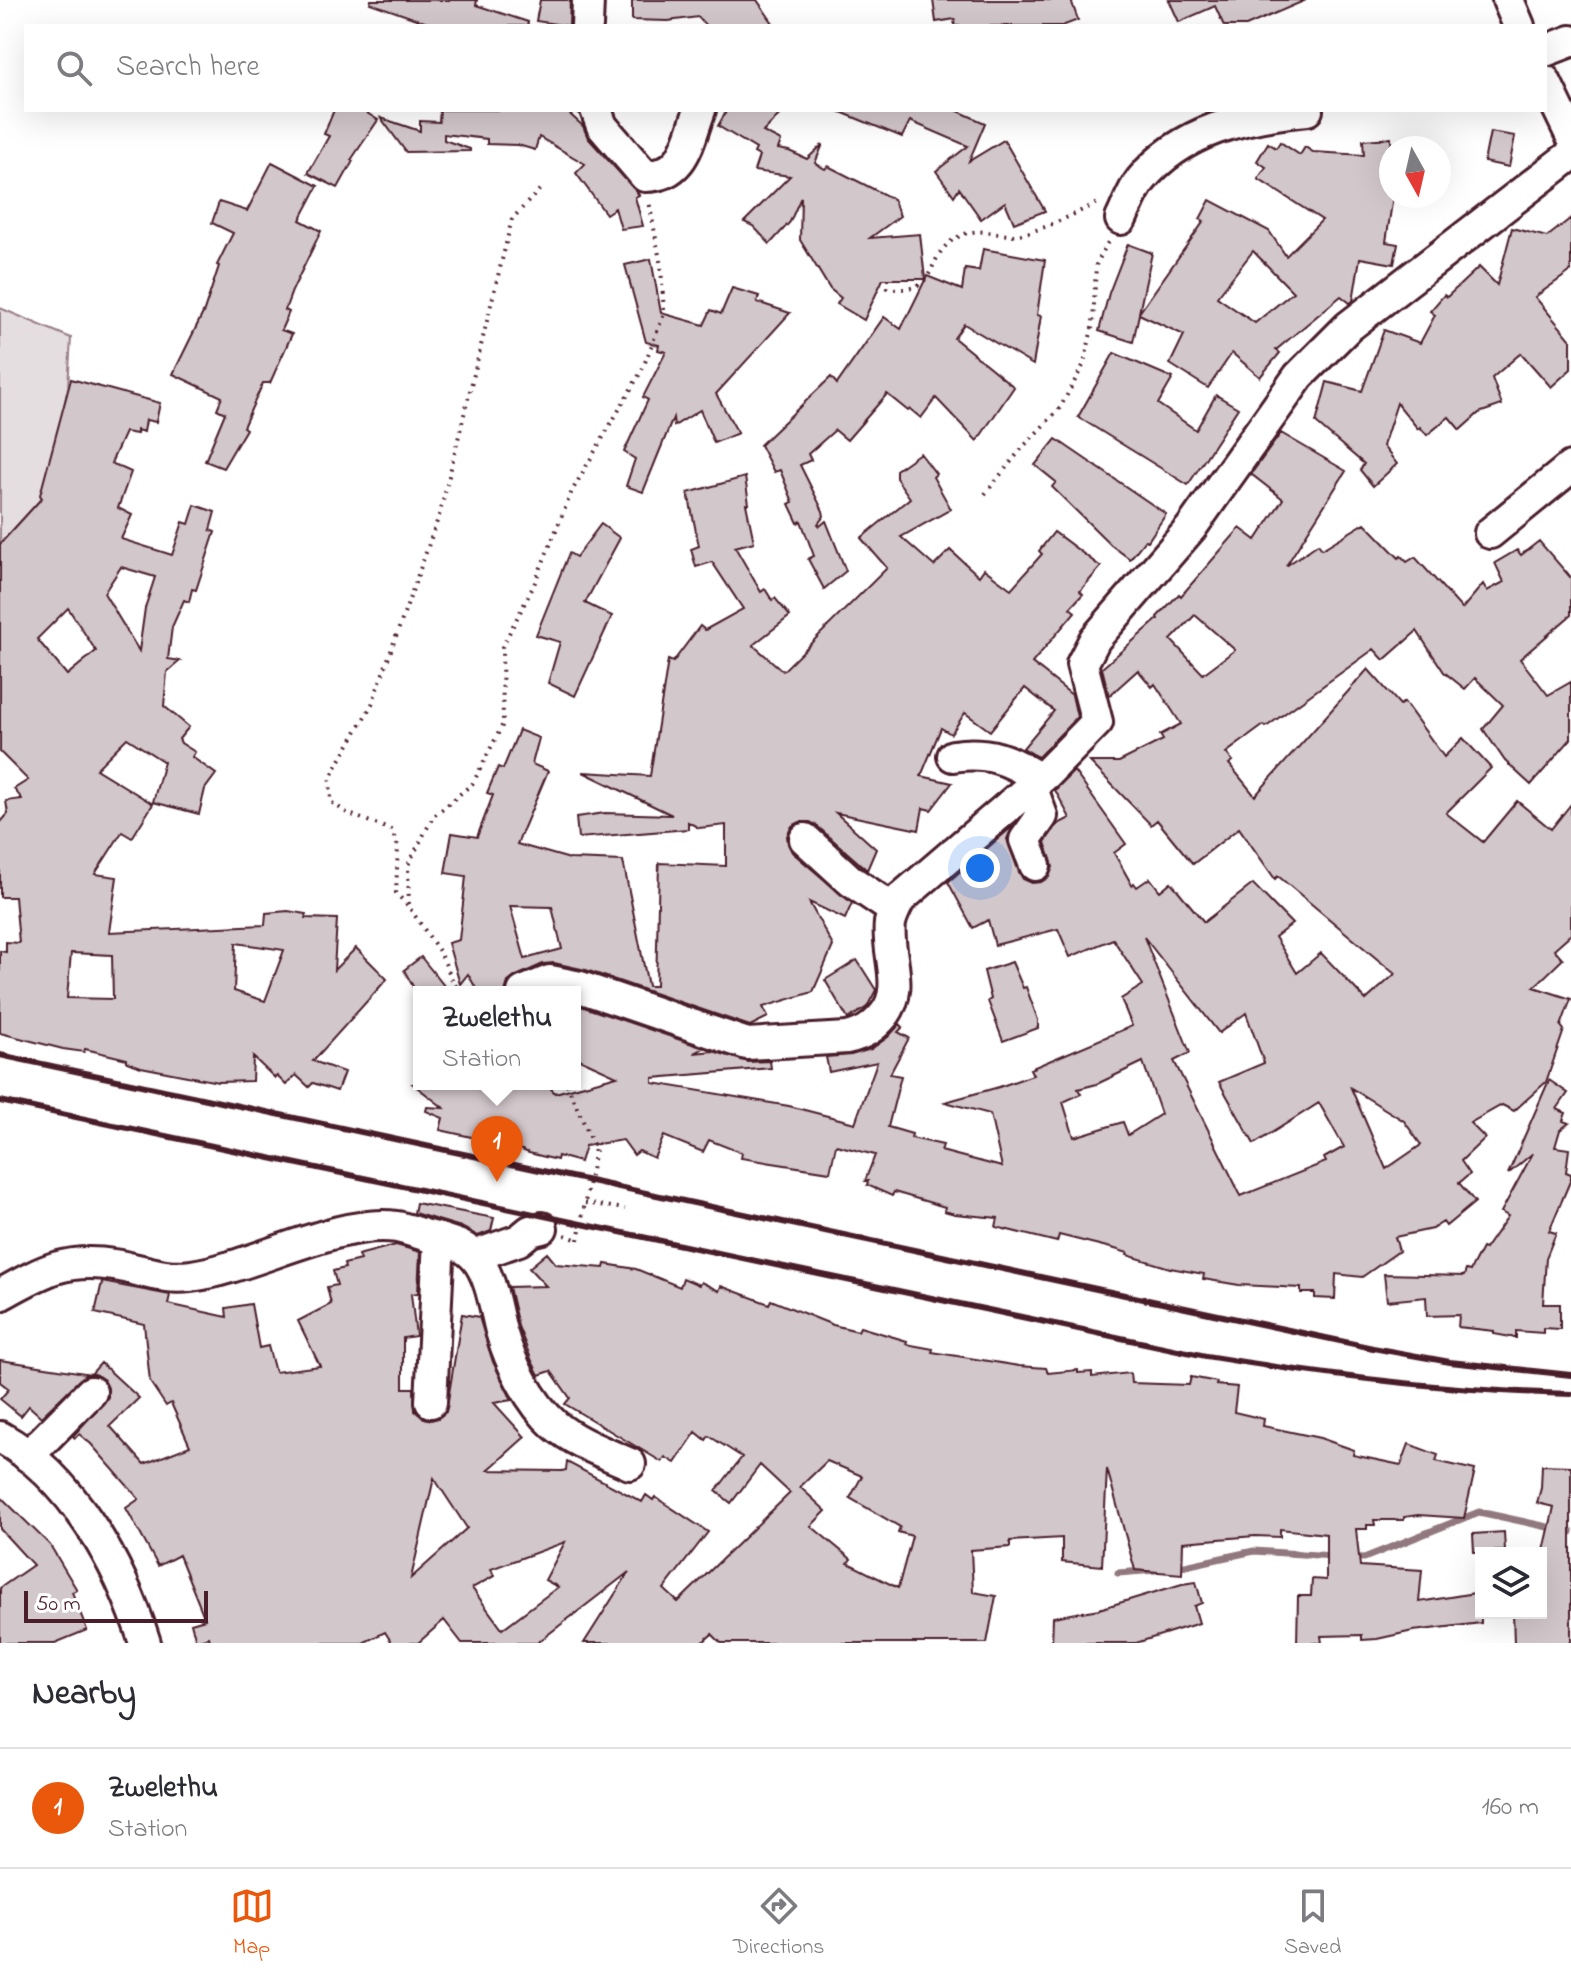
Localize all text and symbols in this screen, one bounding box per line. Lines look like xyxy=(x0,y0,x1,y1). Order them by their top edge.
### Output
search box xyxy=(24,24,1547,112)
icon: search xyxy=(52,46,96,90)
text: Search here xyxy=(116,46,260,90)
north arrow xyxy=(1379,136,1451,208)
your location xyxy=(960,848,1000,888)
popup xyxy=(413,986,581,1090)
text: Zwelethu xyxy=(442,997,552,1041)
text: Station xyxy=(442,1041,521,1079)
pin: 1 xyxy=(471,1116,523,1182)
map controls xyxy=(1475,1547,1547,1619)
button: layers xyxy=(1475,1547,1547,1619)
scale bar xyxy=(24,1587,208,1623)
text: 50 m xyxy=(36,1589,81,1621)
text: Nearby xyxy=(32,1670,136,1720)
text: Zwelethu xyxy=(108,1767,218,1811)
text: 1 xyxy=(54,1789,62,1827)
text: 160 m xyxy=(1481,1789,1539,1827)
text: Station xyxy=(108,1811,187,1849)
tab: Map xyxy=(230,1884,274,1964)
tab: Directions xyxy=(733,1884,825,1964)
tab: Saved xyxy=(1284,1884,1341,1964)

